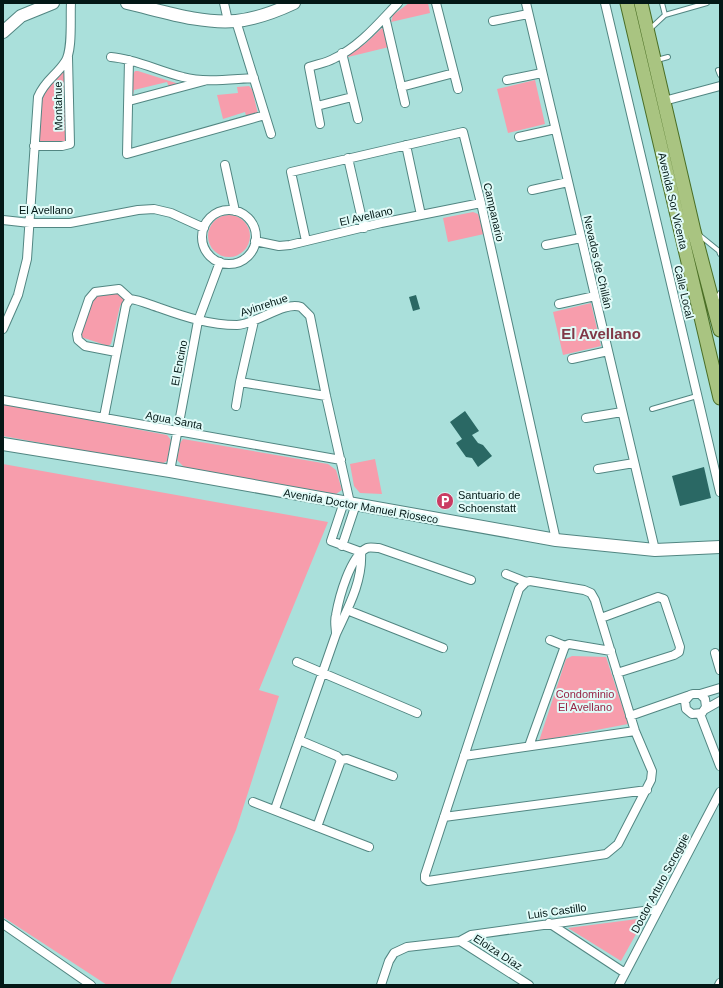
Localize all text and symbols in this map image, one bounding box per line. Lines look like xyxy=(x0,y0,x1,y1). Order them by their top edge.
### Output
street label: Montahue xyxy=(52,81,64,131)
street label: Avenida Sor Vicenta xyxy=(656,151,690,252)
street label: Campanario xyxy=(481,181,507,243)
street label: El Avellano xyxy=(19,204,73,216)
street label: El Avellano xyxy=(338,204,394,228)
street label: Nevados de Chillán xyxy=(581,214,615,310)
street label: Calle Local xyxy=(672,264,696,320)
street label: Ayinrehue xyxy=(239,292,289,318)
district label: El Avellano xyxy=(561,325,641,342)
street label: El Encino xyxy=(169,339,189,387)
street label: Agua Santa xyxy=(145,409,204,432)
street label: Avenida Doctor Manuel Rioseco xyxy=(283,486,439,526)
place label: Santuario de Schoenstatt xyxy=(458,489,520,514)
parking icon: Santuario de Schoenstatt xyxy=(435,491,455,511)
park label: Condominio El Avellano xyxy=(556,688,614,713)
street label: Doctor Arturo Scroggie xyxy=(629,831,691,935)
street label: Luis Castillo xyxy=(527,901,587,921)
street label: Eloiza Díaz xyxy=(471,932,525,972)

